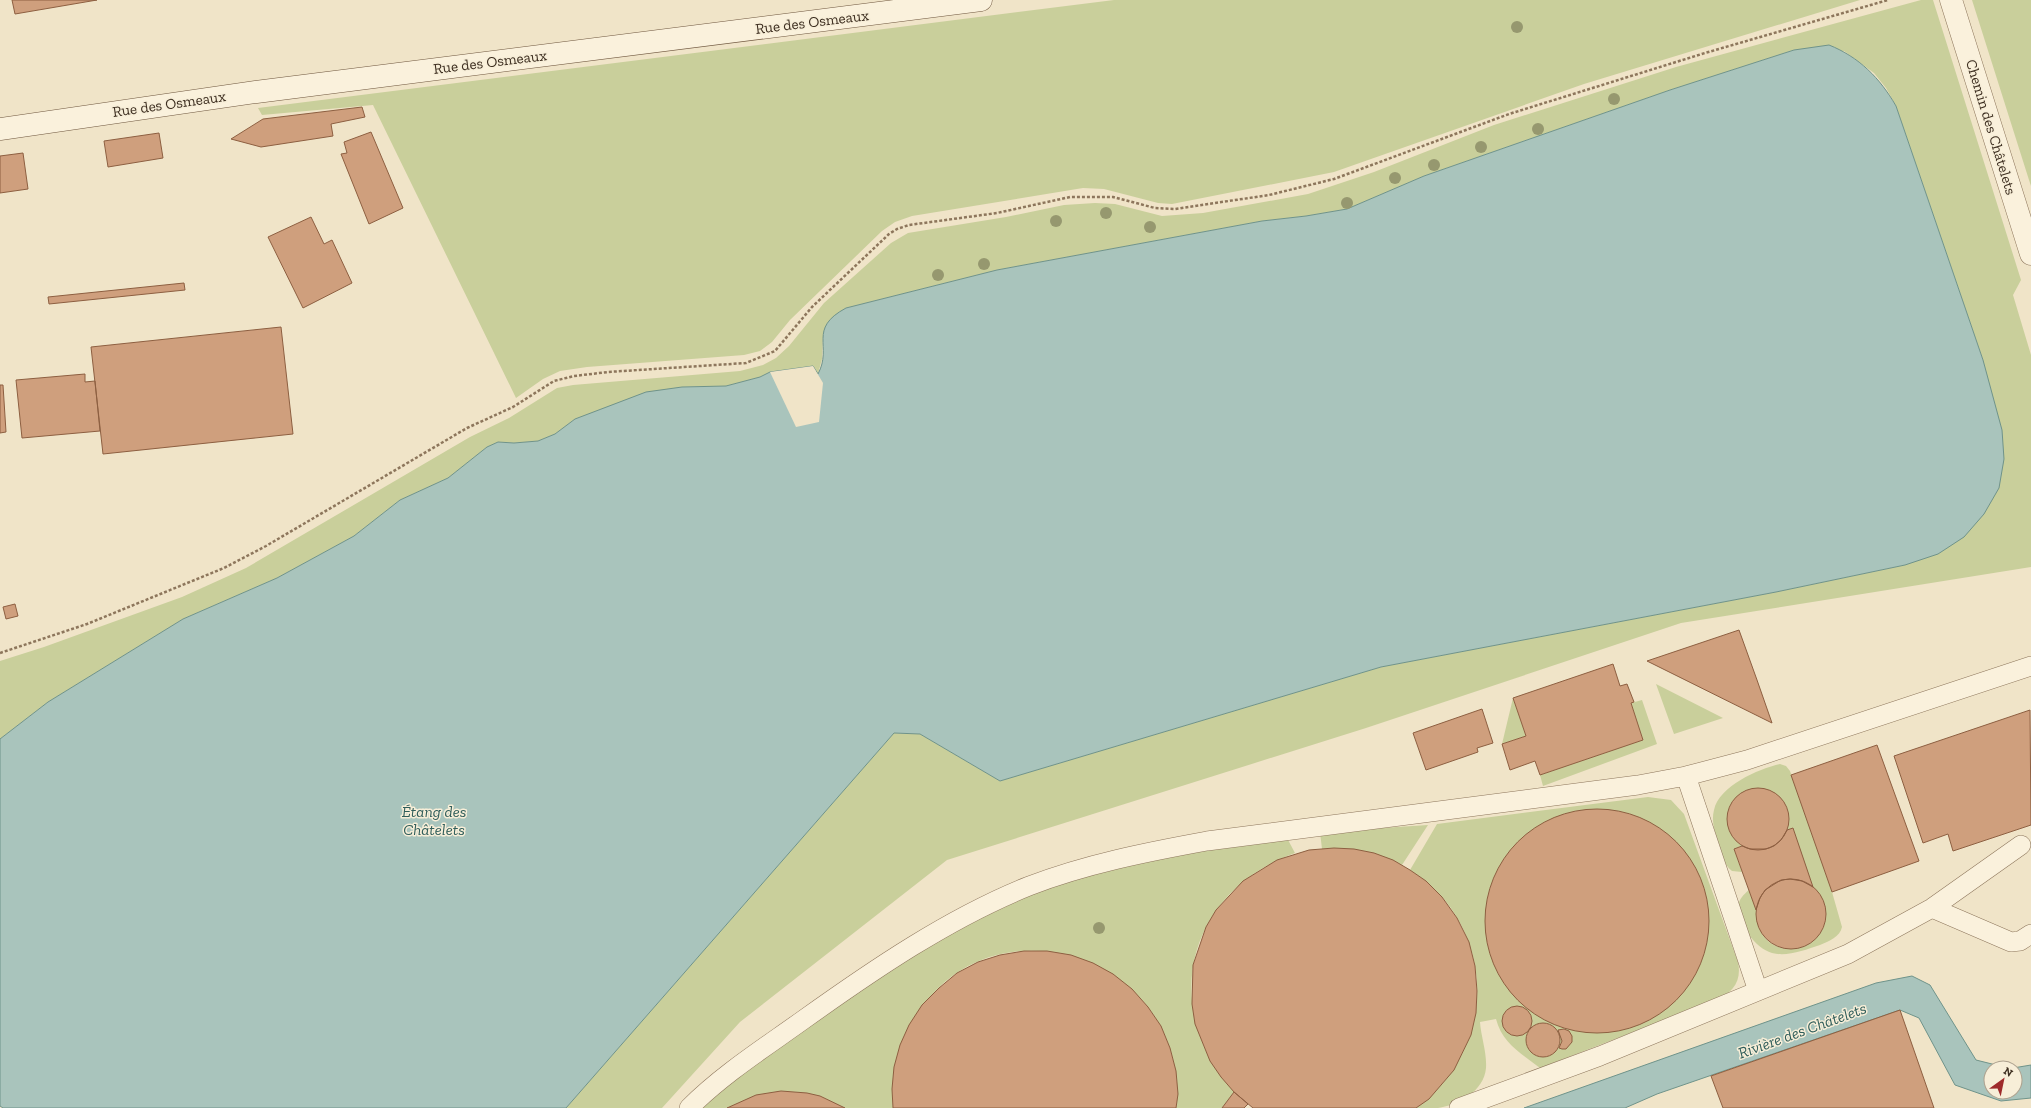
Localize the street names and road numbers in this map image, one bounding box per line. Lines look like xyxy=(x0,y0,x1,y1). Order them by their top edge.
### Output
street label: Rue des Osmeaux xyxy=(754,6,870,38)
street label: Rue des Osmeaux xyxy=(432,46,548,78)
street label: Chemin des Châtelets xyxy=(1962,57,2020,197)
street label: Rue des Osmeaux xyxy=(111,87,227,121)

